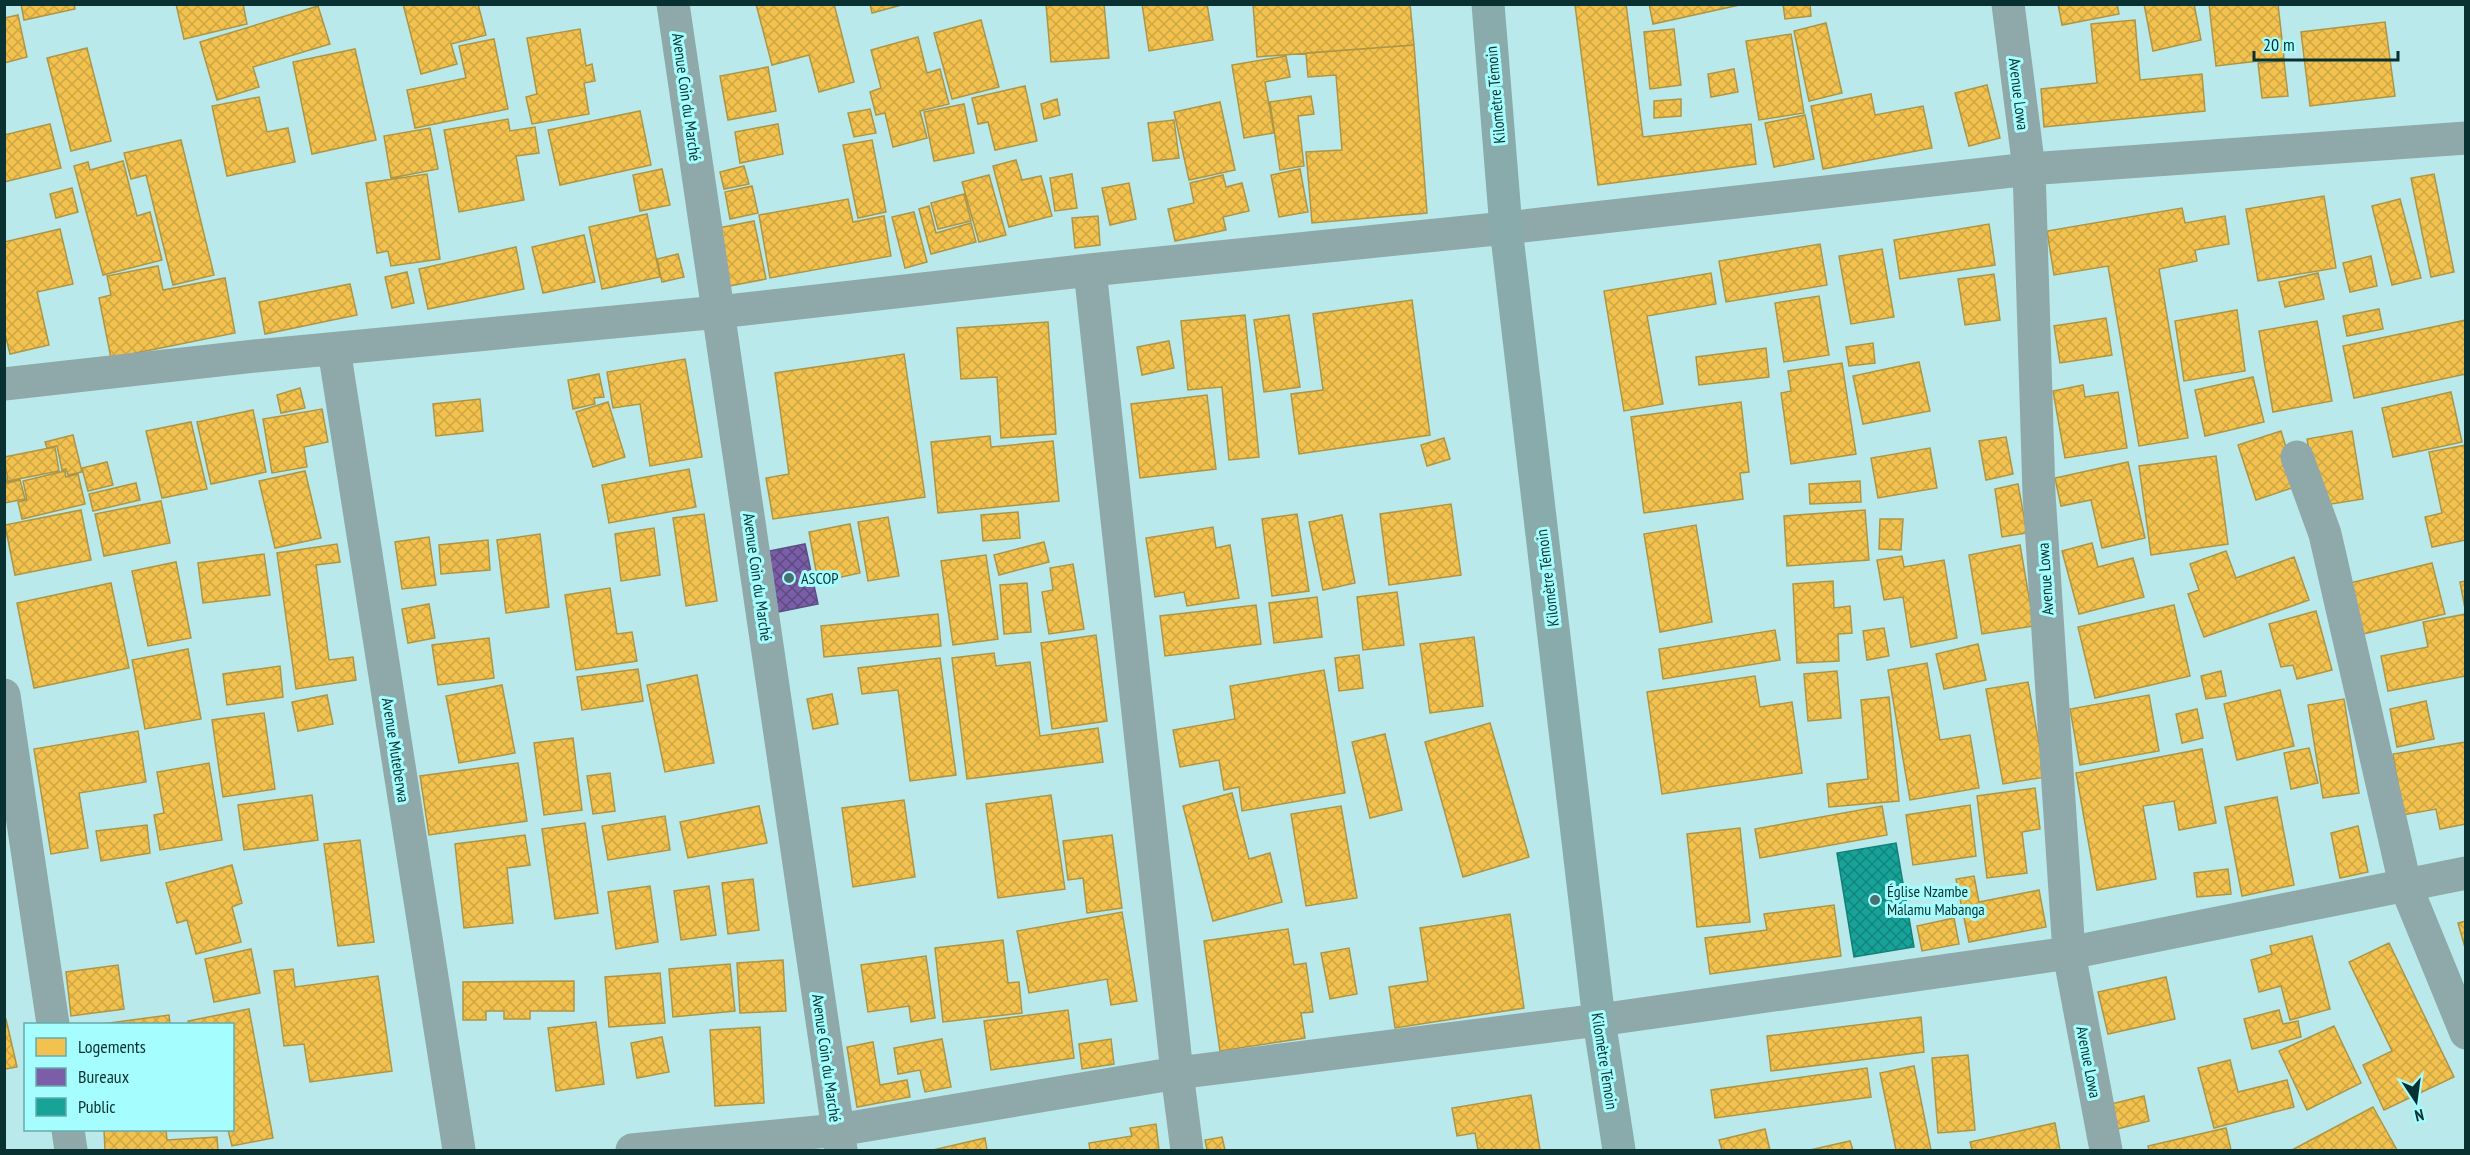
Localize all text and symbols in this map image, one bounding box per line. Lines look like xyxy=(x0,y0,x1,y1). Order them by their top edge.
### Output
scale bar xyxy=(2254,24,2398,62)
street label: Avenue Coin du Marché xyxy=(668,32,706,162)
text: 20 m xyxy=(2263,33,2295,56)
street label: Kilomètre Témoin xyxy=(1481,46,1509,144)
street label: Avenue Lowa xyxy=(2005,57,2033,131)
street label: Avenue Coin du Marché xyxy=(739,512,777,642)
street label: Kilomètre Témoin xyxy=(1531,528,1563,628)
street label: Avenue Lowa xyxy=(2032,542,2058,616)
place label: ASCOP xyxy=(801,568,838,588)
marker: ASCOP xyxy=(782,571,796,585)
street label: Avenue Muteberwa xyxy=(378,696,414,804)
place label: Église Nzambe Malamu Mabanga xyxy=(1887,881,1985,919)
marker: Église Nzambe Malamu Mabanga xyxy=(1868,893,1882,907)
street label: Avenue Coin du Marché xyxy=(808,993,846,1123)
street label: Kilomètre Témoin xyxy=(1587,1011,1623,1111)
legend xyxy=(24,1023,234,1131)
street label: Avenue Lowa xyxy=(2072,1025,2106,1099)
text: Logements xyxy=(78,1035,146,1058)
text: Bureaux xyxy=(78,1065,130,1088)
north arrow xyxy=(2386,1071,2446,1131)
text: Public xyxy=(78,1095,116,1118)
text: N xyxy=(2413,1105,2426,1126)

